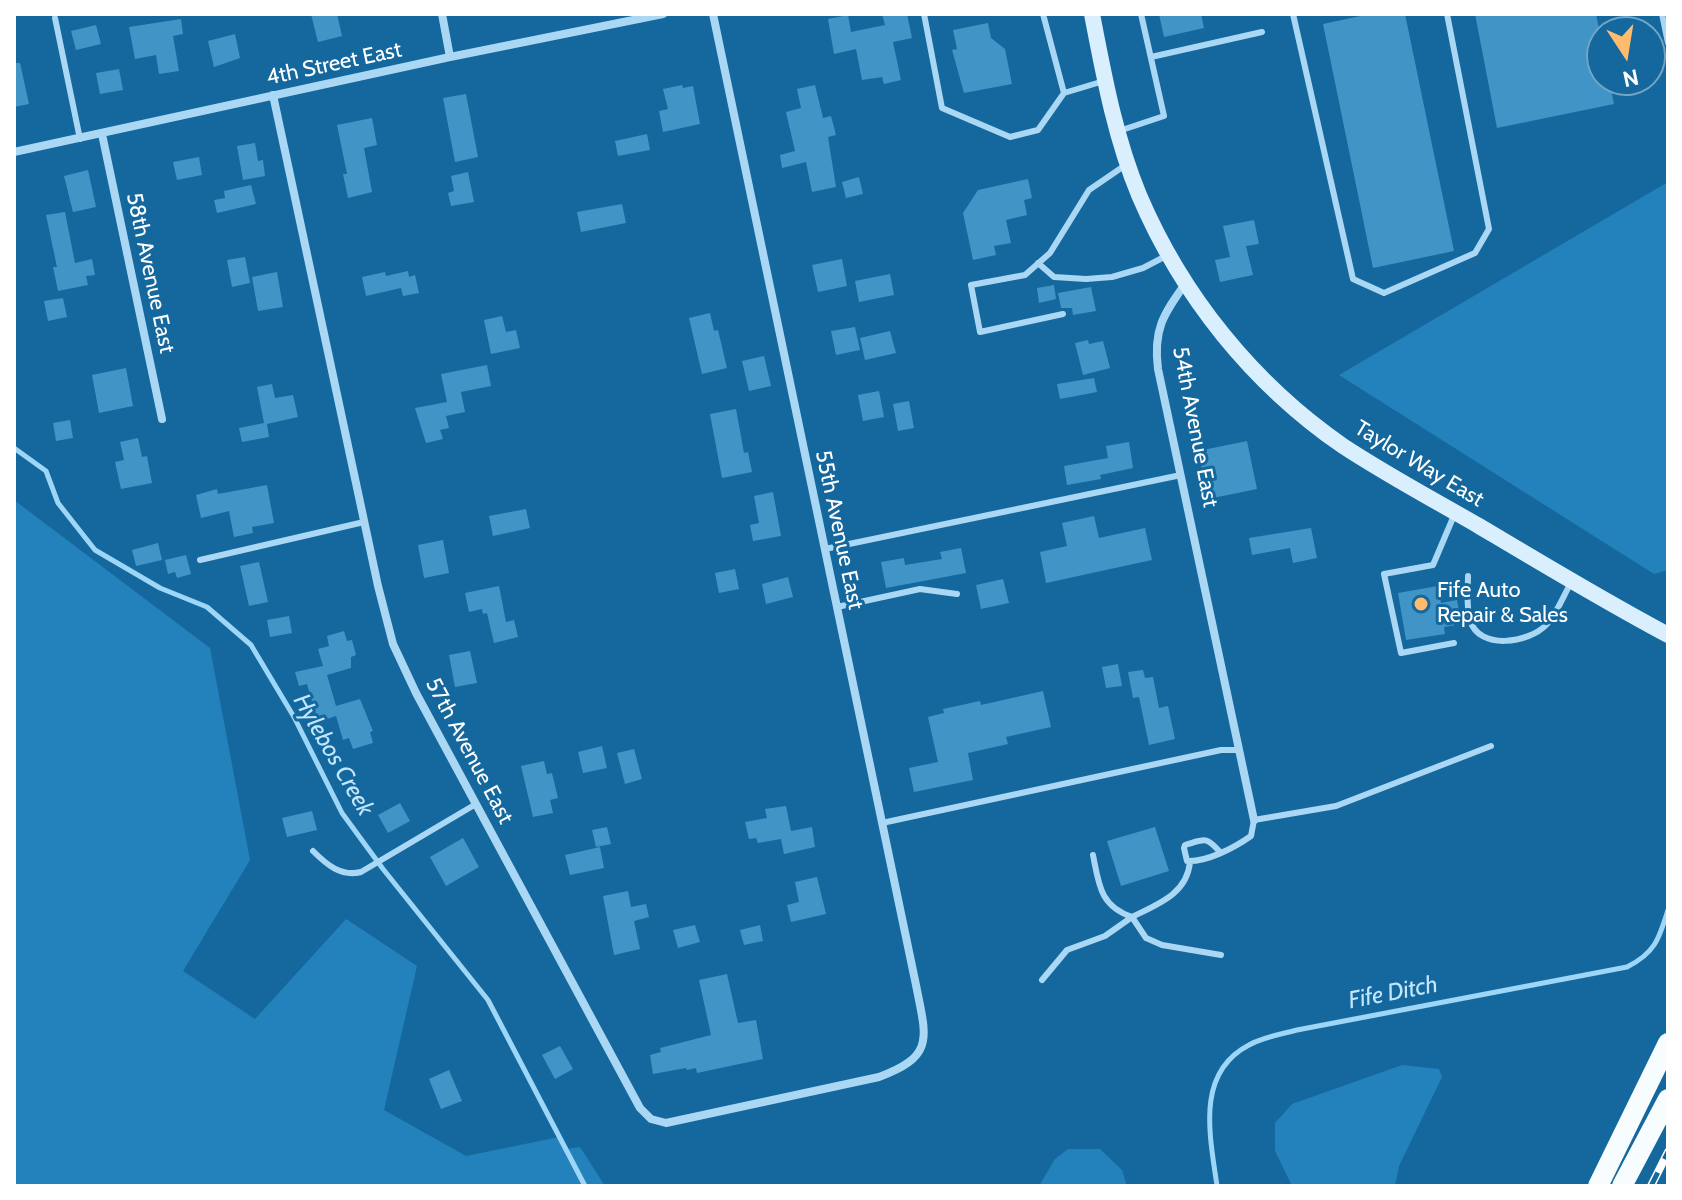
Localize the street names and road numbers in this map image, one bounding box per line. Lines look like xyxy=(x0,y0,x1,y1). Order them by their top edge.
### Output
street label: 4th Street East xyxy=(264,37,404,91)
street label: 58th Avenue East xyxy=(120,190,180,356)
street label: 54th Avenue East xyxy=(1167,345,1223,509)
street label: Taylor Way East xyxy=(1350,415,1488,513)
street label: 55th Avenue East xyxy=(809,448,869,612)
street label: 57th Avenue East xyxy=(419,674,519,828)

